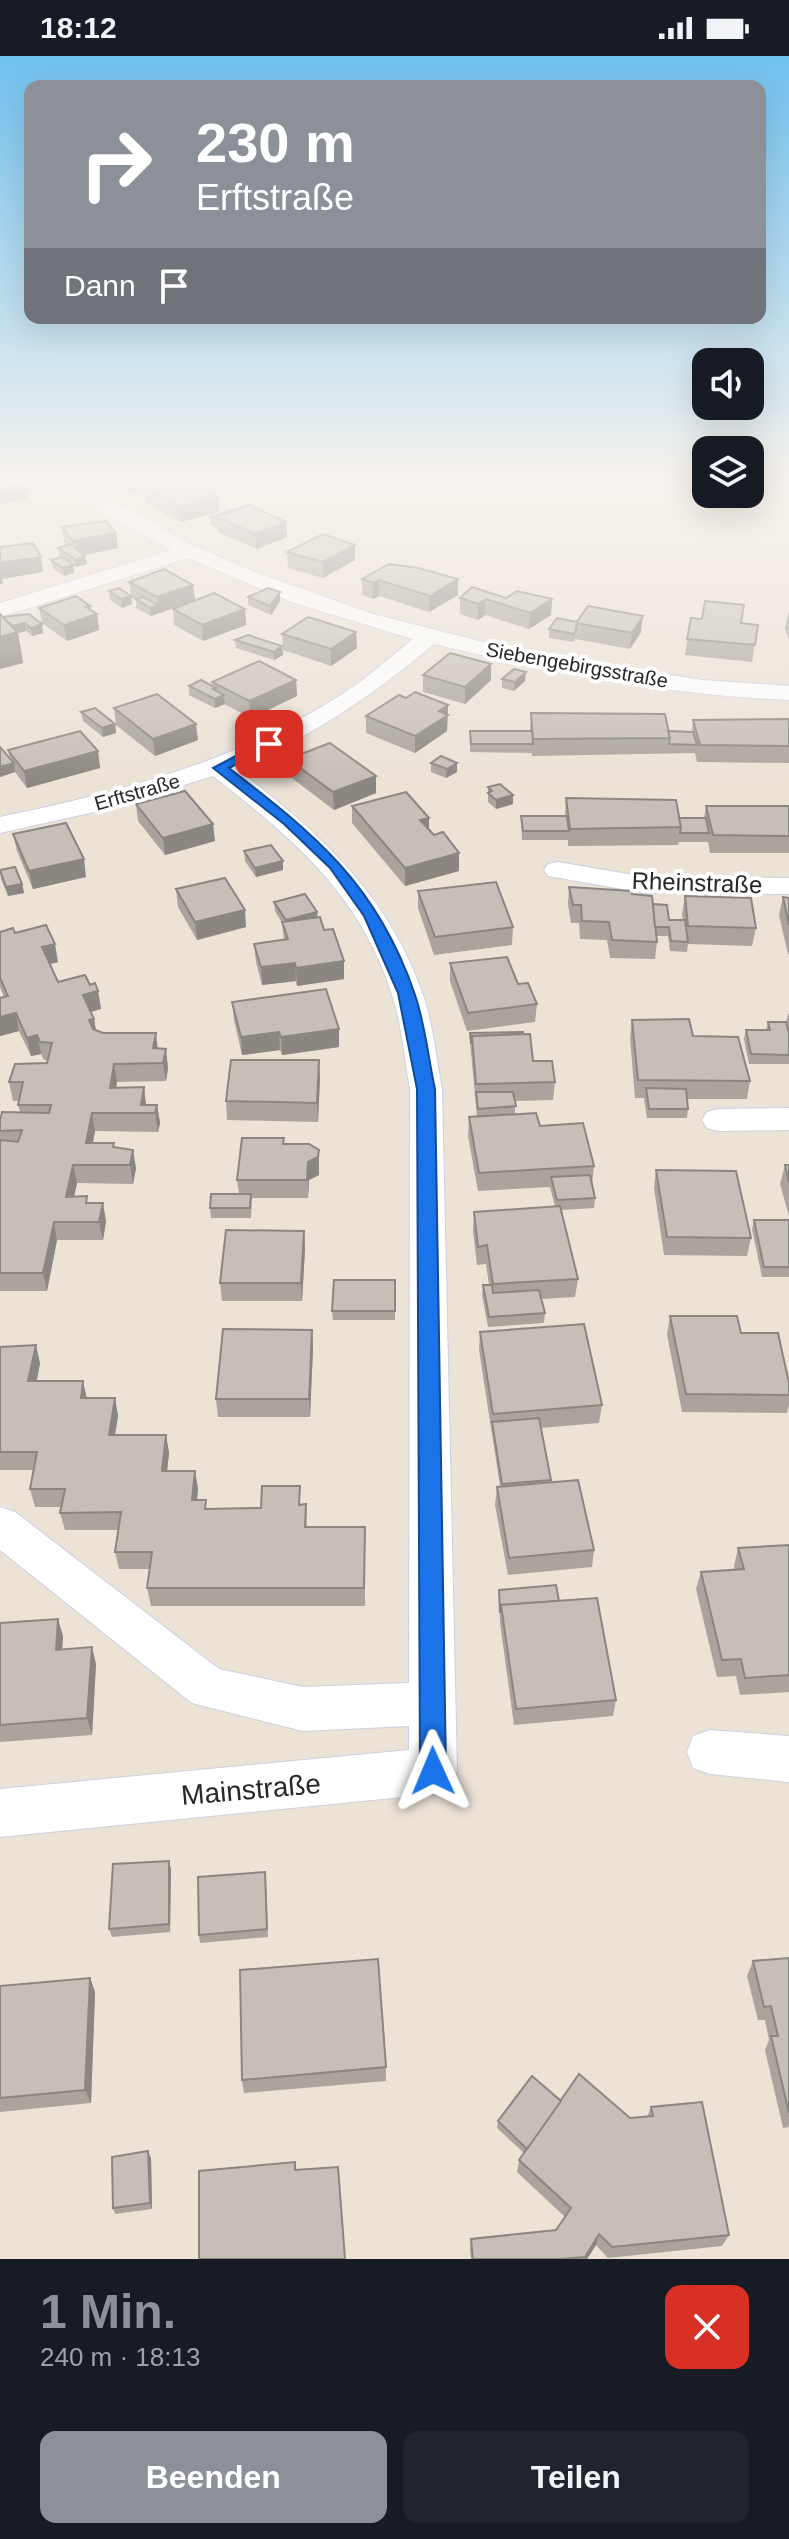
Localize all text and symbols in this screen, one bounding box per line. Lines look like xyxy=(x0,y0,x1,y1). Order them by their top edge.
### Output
text: 18:12 xyxy=(40,11,117,44)
text: 230 m xyxy=(196,111,355,174)
icon: right xyxy=(64,112,168,216)
text: Erftstraße xyxy=(196,177,354,218)
icon: arrive xyxy=(152,264,196,308)
text: Dann xyxy=(64,269,136,302)
map controls xyxy=(692,348,764,508)
button: sound xyxy=(692,348,764,420)
button: layers xyxy=(692,436,764,508)
street label: Siebengebirgsstraße xyxy=(484,638,670,692)
pin xyxy=(235,710,303,778)
icon: arrive xyxy=(247,722,291,766)
street label: Erftstraße xyxy=(92,769,182,815)
street label: Rheinstraße xyxy=(631,867,763,898)
position arrow xyxy=(391,1729,475,1813)
street label: Mainstraße xyxy=(180,1768,322,1811)
text: 1 Min. xyxy=(40,2285,176,2338)
button: close xyxy=(665,2285,749,2369)
text: 240 m · 18:13 xyxy=(40,2342,200,2372)
button: Beenden xyxy=(40,2431,387,2523)
button: Teilen xyxy=(403,2431,749,2523)

